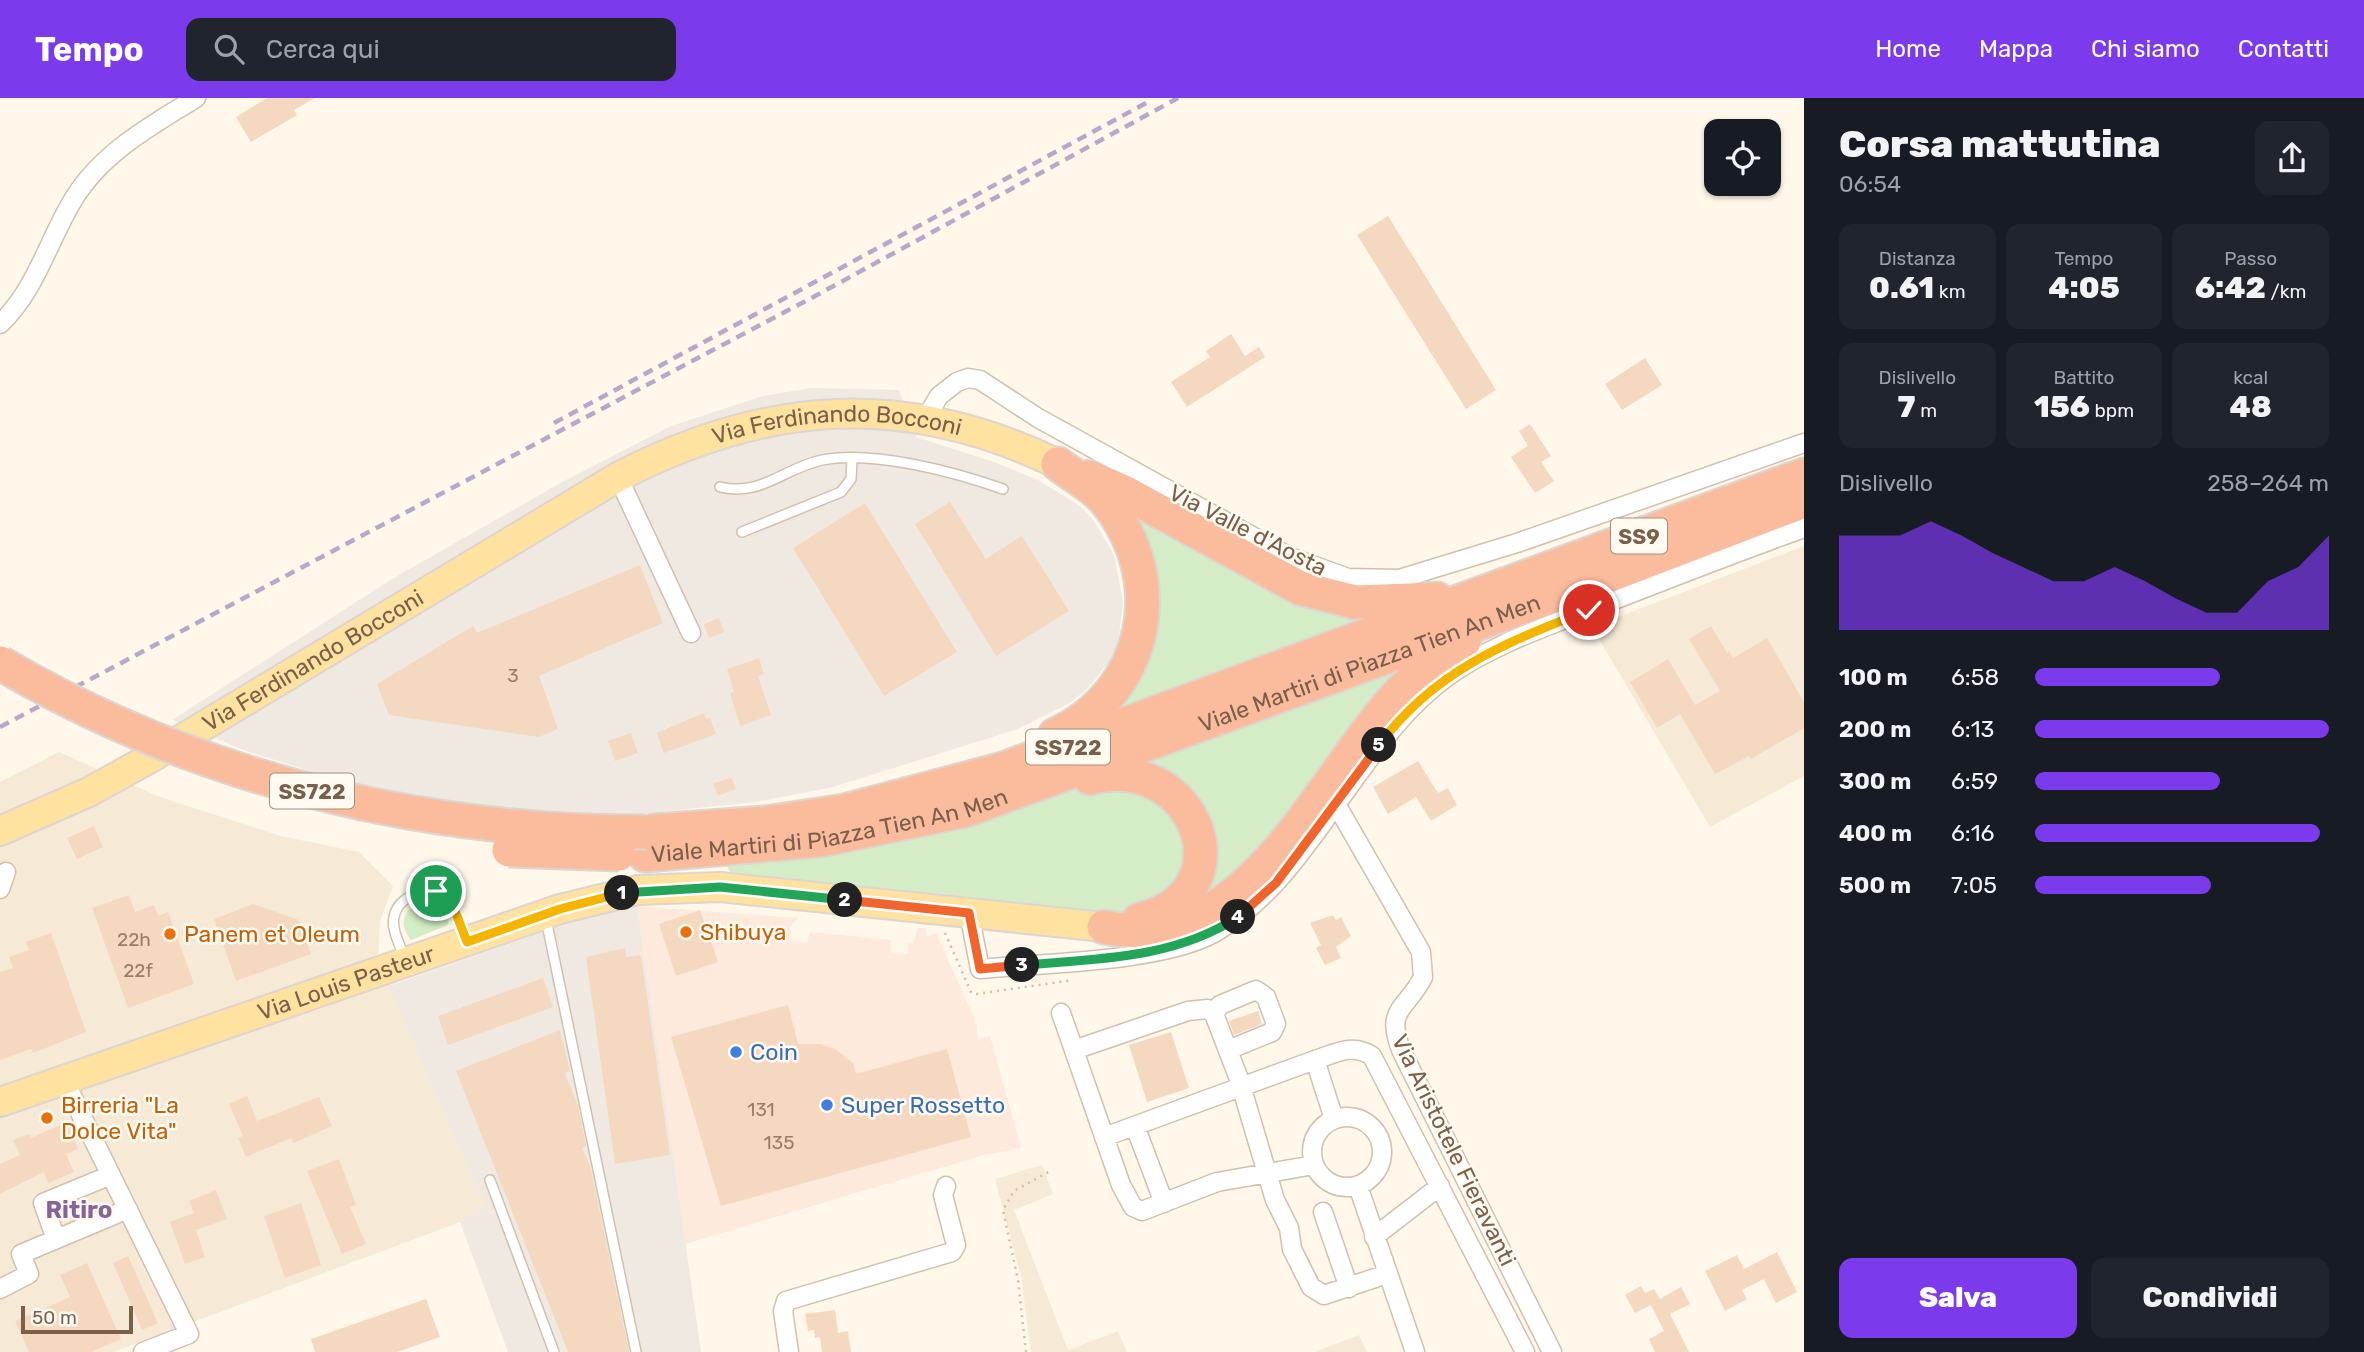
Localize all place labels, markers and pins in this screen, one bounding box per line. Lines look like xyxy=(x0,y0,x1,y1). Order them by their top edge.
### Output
pin xyxy=(1559,580,1619,640)
pin: 5 xyxy=(1362,728,1396,762)
pin xyxy=(406,861,466,921)
pin: 1 xyxy=(604,876,640,910)
pin: 2 xyxy=(828,882,862,918)
pin: 4 xyxy=(1220,900,1256,934)
place label: Shibuya xyxy=(700,918,786,946)
place label: Panem et Oleum xyxy=(184,920,360,948)
marker: Shibuya xyxy=(678,924,694,940)
marker: Panem et Oleum xyxy=(162,926,178,942)
pin: 3 xyxy=(1004,948,1040,982)
place label: Coin xyxy=(750,1038,798,1066)
marker: Coin xyxy=(728,1044,744,1060)
place label: Birreria "La Dolce Vita" xyxy=(61,1091,179,1145)
place label: Super Rossetto xyxy=(841,1091,1005,1119)
marker: Super Rossetto xyxy=(819,1097,835,1113)
marker: Birreria "La Dolce Vita" xyxy=(39,1110,55,1126)

